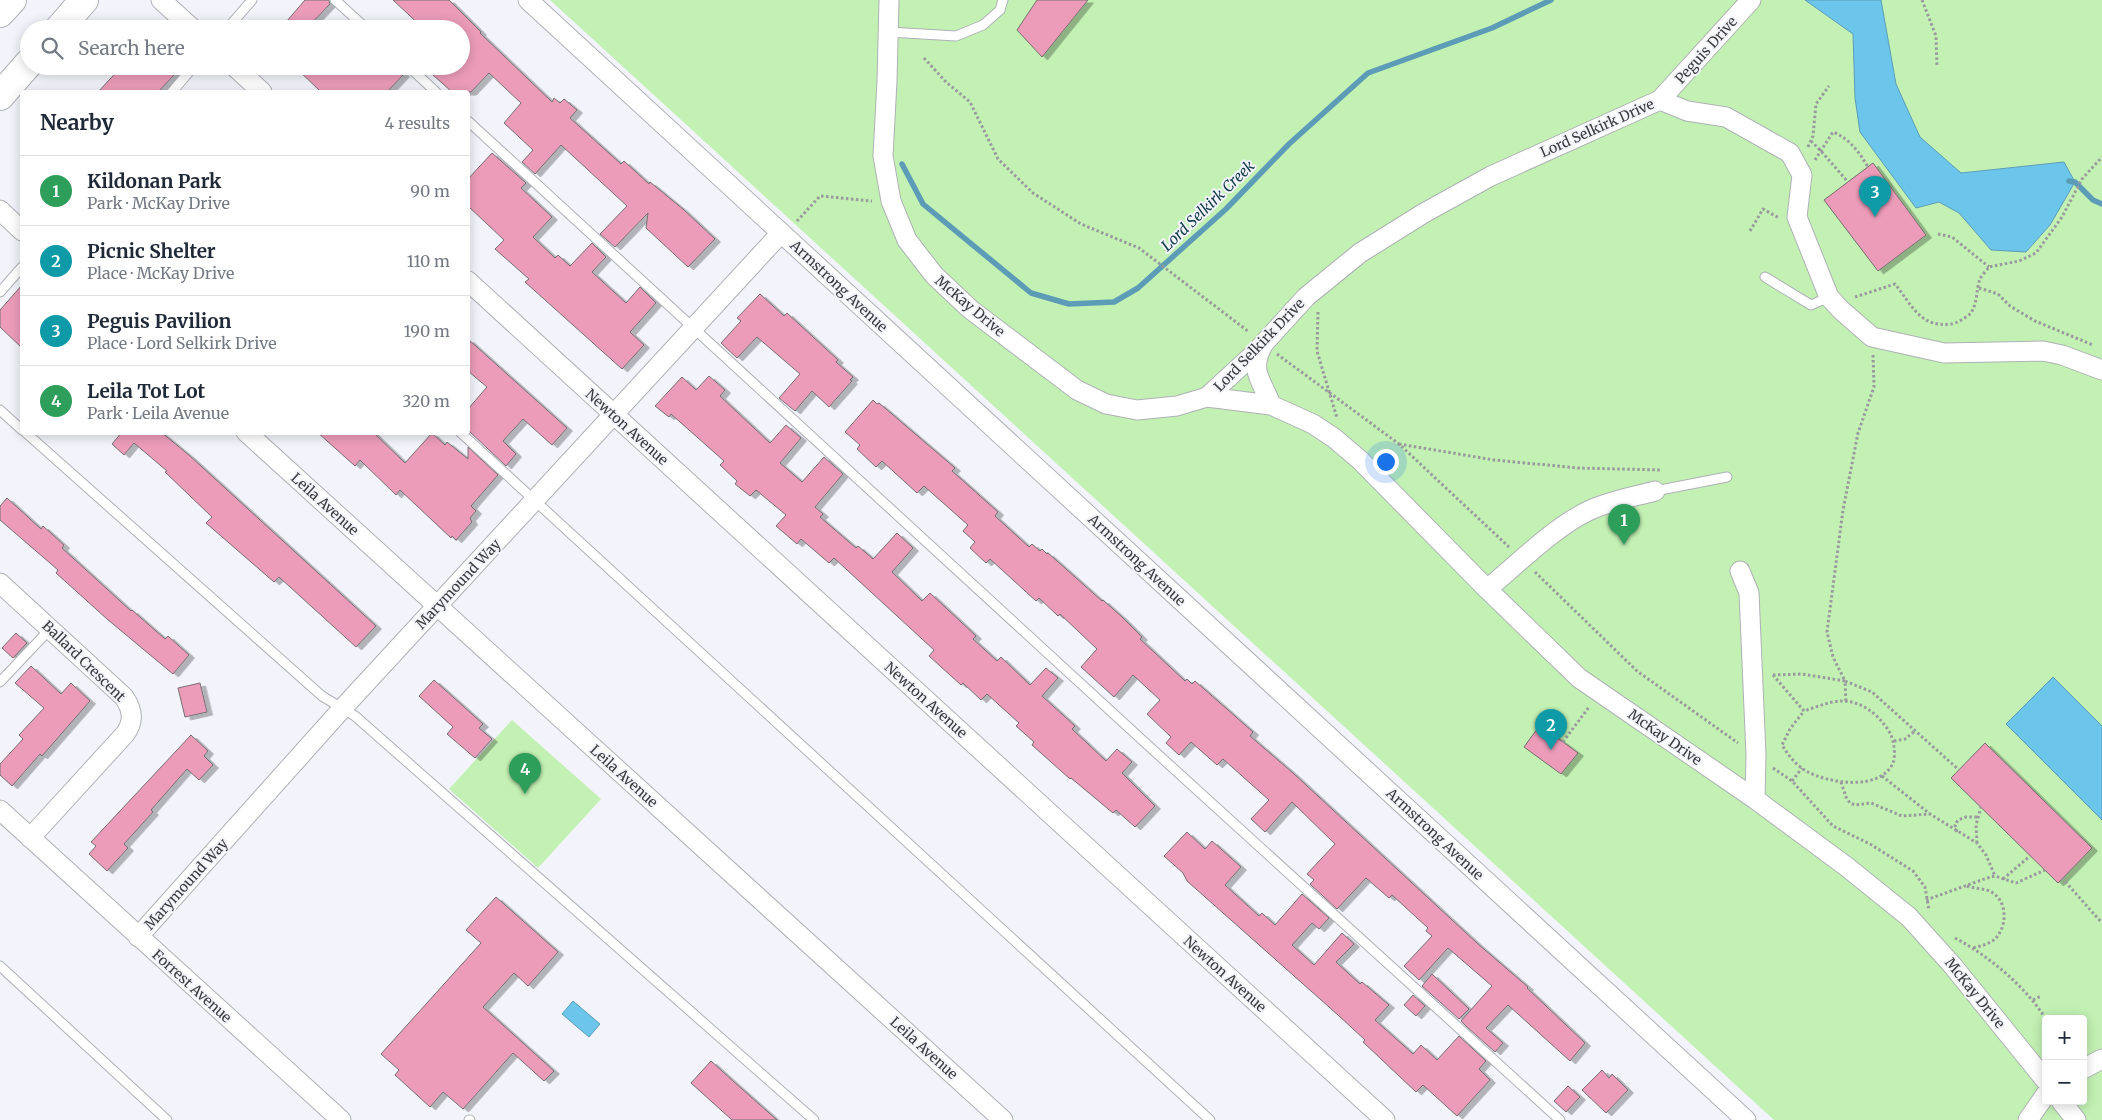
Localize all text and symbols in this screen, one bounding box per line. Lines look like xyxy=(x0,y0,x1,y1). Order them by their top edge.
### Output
street label: Peguis Drive xyxy=(1671,13,1741,87)
search box xyxy=(20,20,470,75)
icon: search xyxy=(38,34,66,62)
text: Search here xyxy=(78,36,185,60)
street label: Lord Selkirk Drive xyxy=(1537,95,1657,161)
text: Nearby xyxy=(40,109,114,136)
text: 4 results xyxy=(384,113,450,133)
water label: Lord Selkirk Creek xyxy=(1157,156,1259,255)
text: Kildonan Park xyxy=(87,169,221,193)
pin: 3 xyxy=(1859,176,1891,217)
text: 1 xyxy=(52,181,60,201)
text: 90 m xyxy=(410,181,450,201)
text: Park · McKay Drive xyxy=(87,193,230,213)
street label: Armstrong Avenue xyxy=(786,236,891,336)
text: Picnic Shelter xyxy=(87,239,216,263)
text: 2 xyxy=(51,251,61,271)
text: 110 m xyxy=(407,251,450,271)
text: Place · McKay Drive xyxy=(87,263,234,283)
street label: McKay Drive xyxy=(931,272,1009,340)
street label: Lord Selkirk Drive xyxy=(1210,295,1308,395)
text: Peguis Pavilion xyxy=(87,309,231,333)
text: 3 xyxy=(51,321,61,341)
text: 190 m xyxy=(404,321,450,341)
text: Place · Lord Selkirk Drive xyxy=(87,333,277,353)
text: Leila Tot Lot xyxy=(87,379,205,403)
street label: Newton Avenue xyxy=(582,385,672,469)
text: 4 xyxy=(51,391,61,411)
text: 320 m xyxy=(402,391,450,411)
text: Park · Leila Avenue xyxy=(87,403,229,423)
your location xyxy=(1373,449,1399,475)
street label: Leila Avenue xyxy=(287,469,363,539)
pin: 1 xyxy=(1608,504,1640,545)
street label: Armstrong Avenue xyxy=(1084,510,1189,610)
street label: Marymound Way xyxy=(412,535,505,633)
street label: Ballard Crescent xyxy=(38,617,130,706)
street label: Newton Avenue xyxy=(881,658,971,742)
street label: McKay Drive xyxy=(1625,705,1705,769)
pin: 2 xyxy=(1535,709,1567,750)
street label: Leila Avenue xyxy=(586,741,662,811)
pin: 4 xyxy=(509,753,541,794)
street label: Armstrong Avenue xyxy=(1382,784,1487,884)
street label: Marymound Way xyxy=(140,834,232,933)
street label: Newton Avenue xyxy=(1180,932,1270,1016)
street label: Forrest Avenue xyxy=(149,946,235,1026)
street label: McKay Drive xyxy=(1941,954,2009,1032)
street label: Leila Avenue xyxy=(886,1013,962,1083)
map controls xyxy=(2042,1015,2087,1105)
button: + xyxy=(2042,1015,2087,1060)
button: − xyxy=(2042,1060,2087,1105)

